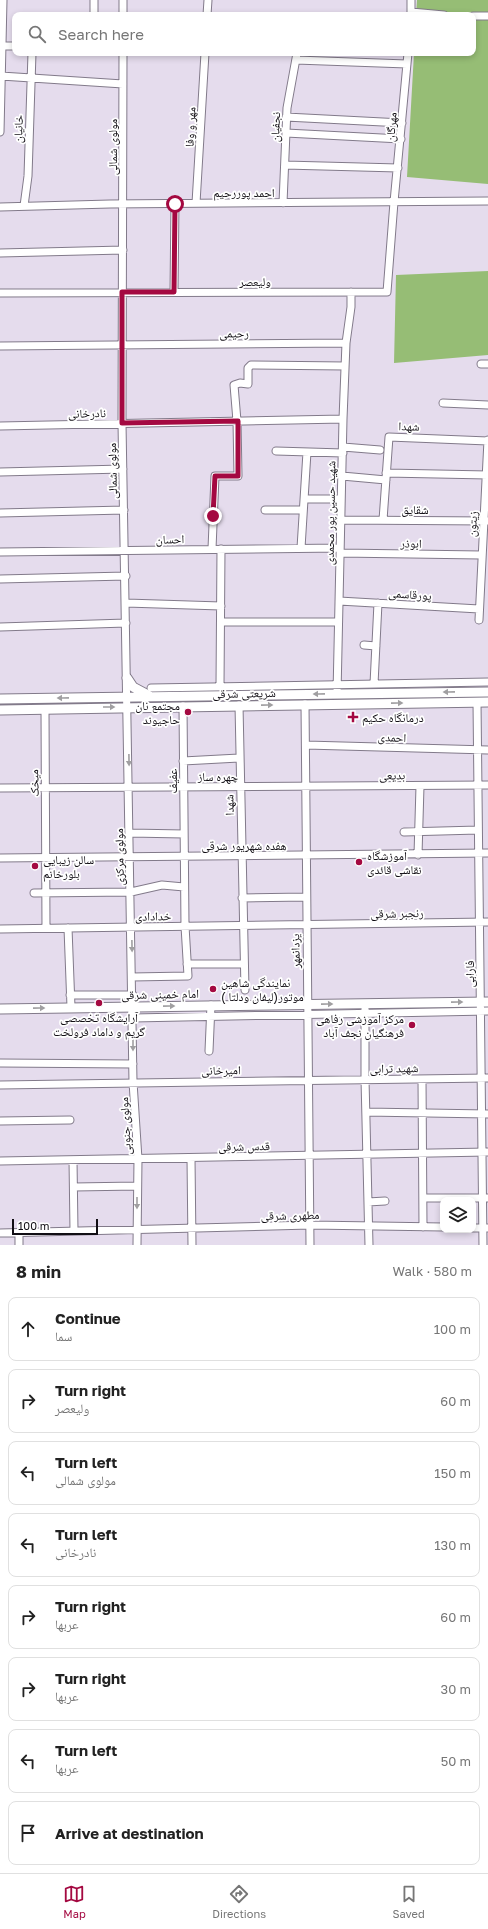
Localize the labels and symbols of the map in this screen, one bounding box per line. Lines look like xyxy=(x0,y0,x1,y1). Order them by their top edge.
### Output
street label: مهر و وفا xyxy=(181,107,199,147)
street label: مهرگان xyxy=(382,111,400,143)
street label: نجفیان xyxy=(267,112,283,142)
street label: خانیان xyxy=(10,114,26,143)
street label: مولوی شمالی xyxy=(105,119,120,175)
street label: احمد پوررحیم xyxy=(213,185,275,201)
route start xyxy=(166,195,184,213)
street label: ولیعصر xyxy=(238,274,271,289)
street label: رحیمی xyxy=(219,325,249,341)
street label: نادرخانی xyxy=(68,405,106,421)
street label: شهدا xyxy=(398,418,420,434)
street label: مولوی شمالی xyxy=(104,443,120,499)
street label: شهید حسین پور محمدی xyxy=(322,461,339,565)
street label: شقایق xyxy=(401,502,429,517)
route end xyxy=(204,507,222,525)
street label: زیتون xyxy=(464,510,481,537)
street label: احسان xyxy=(156,531,185,547)
street label: ابوذر xyxy=(399,535,422,551)
street label: پورقاسمی xyxy=(388,585,433,603)
street label: شریعتی شرقی xyxy=(212,685,276,701)
one-way arrow xyxy=(442,689,455,695)
one-way arrow xyxy=(312,691,325,697)
one-way arrow xyxy=(57,694,69,701)
place label: مجتمع نان حاجیوند xyxy=(135,698,180,727)
one-way arrow xyxy=(391,700,404,706)
one-way arrow xyxy=(261,702,274,708)
one-way arrow xyxy=(103,704,116,710)
marker: مجتمع نان حاجیوند xyxy=(183,707,193,717)
place label: درمانگاه حکیم xyxy=(362,710,424,726)
marker: درمانگاه حکیم xyxy=(347,711,359,723)
street label: احمدی xyxy=(377,729,407,745)
one-way arrow xyxy=(126,754,132,767)
street label: بدیعی xyxy=(379,767,405,783)
street label: میخک xyxy=(26,769,42,797)
street label: عفیف xyxy=(165,769,180,793)
street label: چهره ساز xyxy=(197,769,239,784)
street label: شهدا xyxy=(221,794,237,816)
street label: مولوی مرکزی xyxy=(111,828,127,886)
street label: هفده شهریور شرقی xyxy=(201,838,287,853)
place label: آموزشگاه نقاشی قائدی xyxy=(367,848,422,877)
place label: سالن زیبایی بلورخانم xyxy=(43,852,94,882)
marker: آموزشگاه نقاشی قائدی xyxy=(354,857,364,867)
marker: سالن زیبایی بلورخانم xyxy=(30,861,40,871)
street label: رنجبر شرقی xyxy=(370,905,424,921)
street label: خدادادی xyxy=(135,908,172,924)
street label: یزدانمهر xyxy=(287,933,303,969)
one-way arrow xyxy=(129,940,135,953)
street label: فارابی xyxy=(462,960,477,988)
place label: نمایندگی شاهین موتور(لیفان ودلتا ) xyxy=(221,975,304,1004)
marker: نمایندگی شاهین موتور(لیفان ودلتا ) xyxy=(208,984,218,994)
street label: امام خمینی شرقی xyxy=(121,986,199,1003)
marker: آرایشگاه تخصصی گریم و داماد فرولخت xyxy=(94,998,104,1008)
one-way arrow xyxy=(451,999,464,1005)
one-way arrow xyxy=(321,1001,334,1007)
one-way arrow xyxy=(163,1003,176,1009)
one-way arrow xyxy=(33,1005,46,1011)
place label: آرایشگاه تخصصی گریم و داماد فرولخت xyxy=(53,1010,145,1040)
place label: مرکز آموزشی رفاهی فرهنگیان نجف آباد xyxy=(316,1011,404,1040)
marker: مرکز آموزشی رفاهی فرهنگیان نجف آباد xyxy=(407,1020,417,1030)
one-way arrow xyxy=(130,1039,136,1052)
street label: شهید ترابی xyxy=(369,1060,419,1076)
street label: امیرخانی xyxy=(201,1062,241,1078)
street label: مولوی جنوبی xyxy=(116,1097,134,1155)
street label: قدس شرقی xyxy=(218,1138,270,1154)
one-way arrow xyxy=(134,1197,140,1210)
street label: مطهری شرقی xyxy=(260,1207,320,1223)
scale bar xyxy=(12,1217,98,1236)

